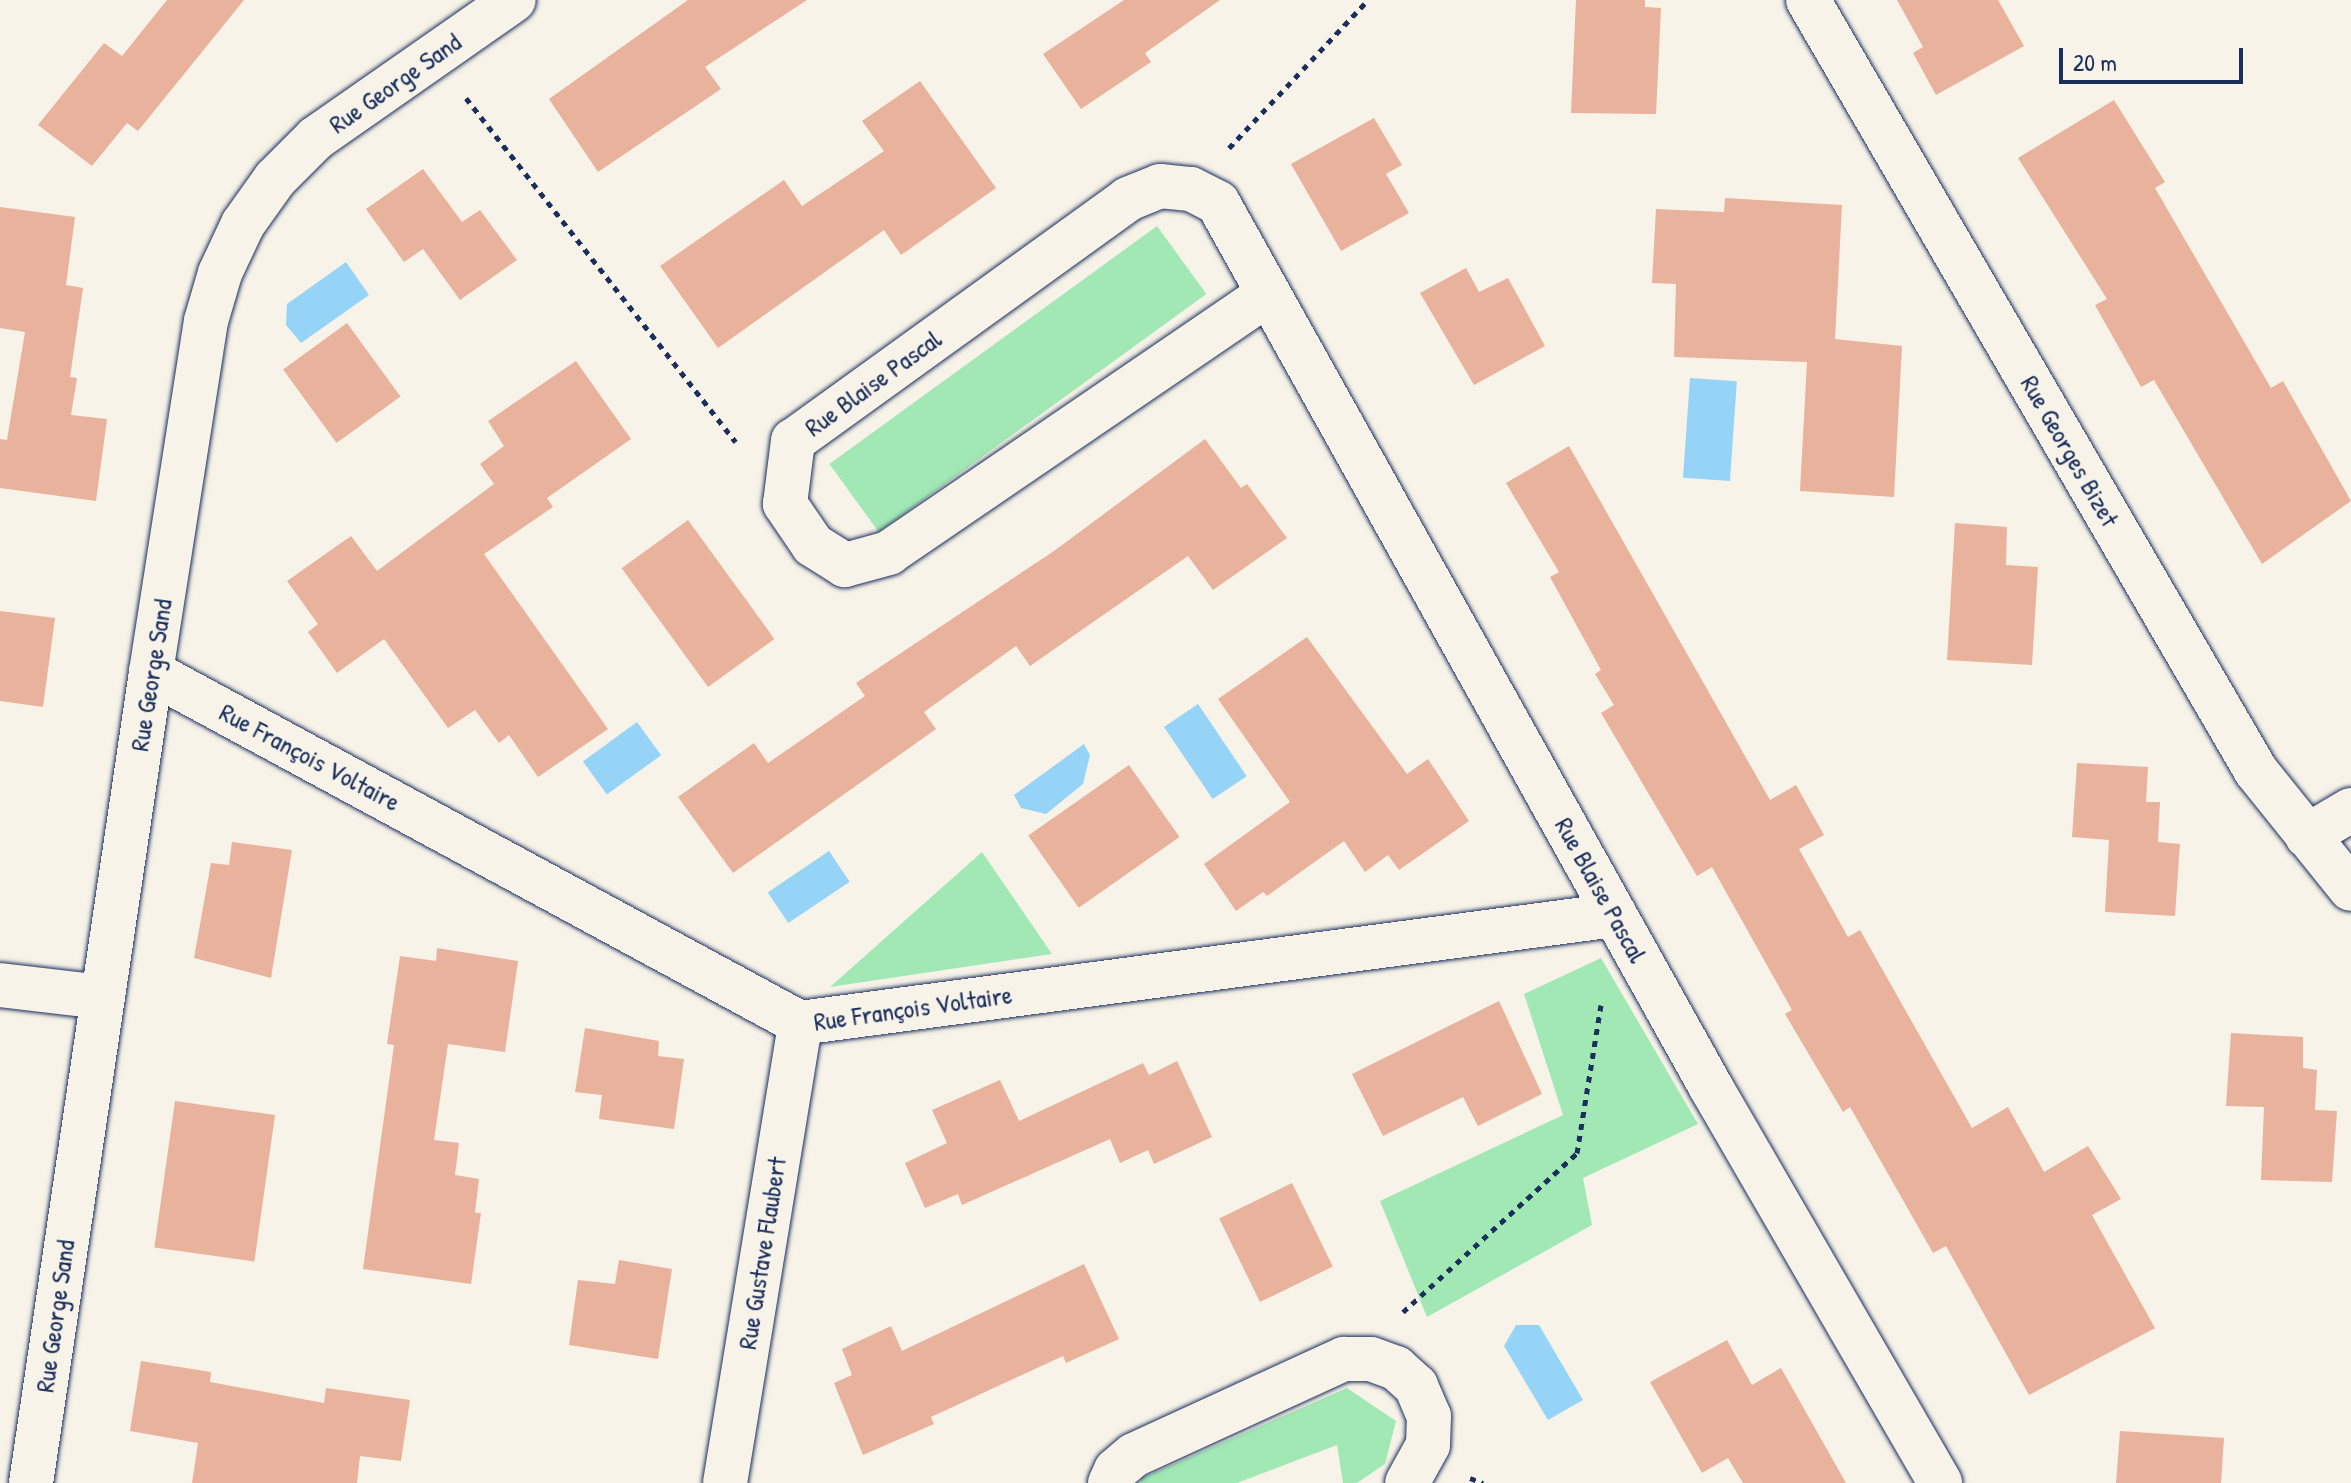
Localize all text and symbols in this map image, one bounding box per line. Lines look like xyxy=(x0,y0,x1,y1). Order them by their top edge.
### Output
street label: Rue George Sand xyxy=(323,26,467,140)
scale bar xyxy=(2063,32,2247,82)
text: 20 m xyxy=(2073,46,2117,78)
street label: Rue Blaise Pascal xyxy=(799,323,947,443)
street label: Rue Georges Bizet xyxy=(2014,370,2126,532)
street label: Rue George Sand xyxy=(124,597,178,753)
street label: Rue François Voltaire xyxy=(214,696,406,818)
street label: Rue Blaise Pascal xyxy=(1548,812,1654,968)
street label: Rue François Voltaire xyxy=(812,979,1014,1037)
street label: Rue Gustave Flaubert xyxy=(731,1154,793,1352)
street label: Rue George Sand xyxy=(29,1238,81,1394)

